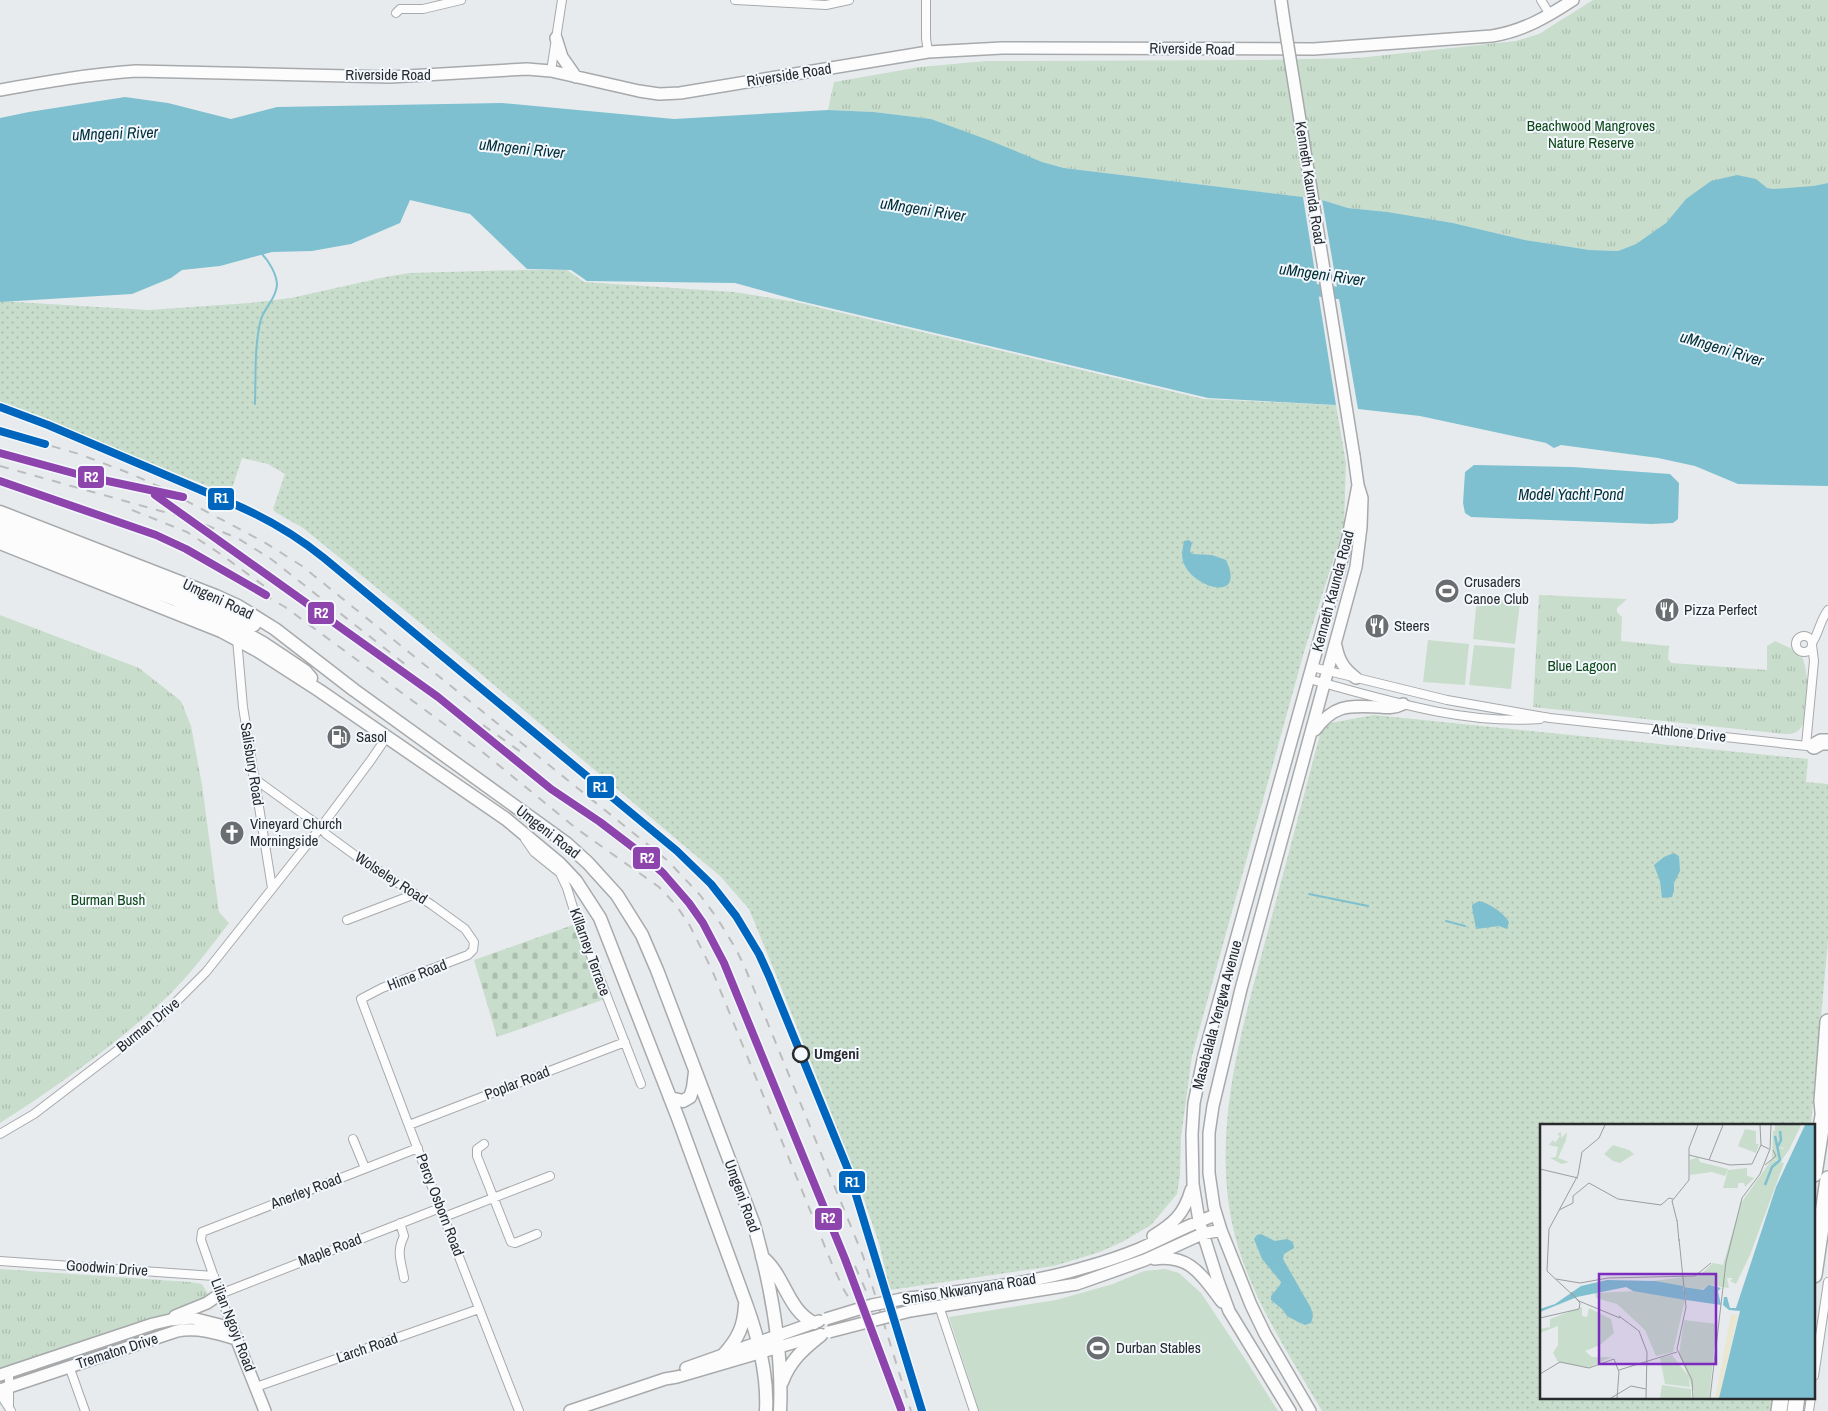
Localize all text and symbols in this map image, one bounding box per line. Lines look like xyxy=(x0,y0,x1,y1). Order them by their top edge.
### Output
street label: Riverside Road xyxy=(1149,37,1235,60)
street label: Riverside Road xyxy=(745,57,833,92)
street label: Riverside Road xyxy=(345,64,431,85)
park label: Beachwood Mangroves Nature Reserve xyxy=(1527,115,1655,153)
water label: uMngeni River xyxy=(72,120,159,145)
street label: Kenneth Kaunda Road xyxy=(1290,120,1331,246)
water label: uMngeni River xyxy=(478,133,567,164)
water label: uMngeni River xyxy=(879,191,968,227)
water label: uMngeni River xyxy=(1278,257,1367,291)
water label: uMngeni River xyxy=(1678,325,1767,371)
line badge: R2 xyxy=(77,465,105,489)
text: R2 xyxy=(84,468,98,486)
water label: Model Yacht Pond xyxy=(1518,483,1625,505)
line badge: R1 xyxy=(207,487,235,511)
text: R1 xyxy=(214,489,229,507)
street label: Kenneth Kaunda Road xyxy=(1306,528,1359,654)
place label: Crusaders Canoe Club xyxy=(1464,571,1529,609)
street label: Umgeni Road xyxy=(179,573,257,624)
sports icon: Crusaders Canoe Club xyxy=(1434,578,1460,604)
restaurant icon: Pizza Perfect xyxy=(1654,597,1680,623)
place label: Pizza Perfect xyxy=(1684,599,1758,620)
line badge: R2 xyxy=(307,601,335,625)
text: R2 xyxy=(314,604,328,622)
restaurant icon: Steers xyxy=(1364,613,1390,639)
place label: Steers xyxy=(1394,615,1430,636)
park label: Blue Lagoon xyxy=(1547,655,1617,676)
street label: Athlone Drive xyxy=(1650,718,1727,747)
street label: Salisbury Road xyxy=(236,721,269,807)
fuel station icon: Sasol xyxy=(326,724,352,750)
place label: Sasol xyxy=(356,726,387,747)
line badge: R1 xyxy=(586,775,615,799)
text: R1 xyxy=(593,778,608,796)
street label: Umgeni Road xyxy=(512,800,585,863)
place label: Vineyard Church Morningside xyxy=(250,813,342,851)
church icon: Vineyard Church Morningside xyxy=(219,820,245,846)
street label: Wolseley Road xyxy=(351,846,432,909)
line badge: R2 xyxy=(632,846,661,870)
text: R2 xyxy=(640,849,654,867)
park label: Burman Bush xyxy=(71,889,145,910)
street label: Killarney Terrace xyxy=(565,905,616,999)
street label: Masabalala Yengwa Avenue xyxy=(1186,938,1247,1092)
street label: Hime Road xyxy=(384,954,450,995)
street label: Burman Drive xyxy=(112,992,184,1057)
place label: Umgeni xyxy=(814,1043,859,1064)
marker: Umgeni xyxy=(792,1045,810,1063)
street label: Poplar Road xyxy=(481,1060,553,1105)
inset map xyxy=(1540,1124,1816,1398)
street label: Percy Osborn Road xyxy=(411,1151,470,1259)
street label: Umgeni Road xyxy=(720,1157,765,1235)
street label: Anerley Road xyxy=(266,1167,344,1214)
line badge: R1 xyxy=(838,1170,866,1194)
text: R1 xyxy=(845,1173,860,1191)
line badge: R2 xyxy=(814,1207,843,1231)
text: R2 xyxy=(821,1209,835,1227)
street label: Maple Road xyxy=(295,1228,365,1271)
street label: Goodwin Drive xyxy=(65,1254,149,1281)
street label: Smiso Nkwanyana Road xyxy=(900,1268,1037,1309)
street label: Lilian Ngoyi Road xyxy=(206,1275,261,1375)
street label: Trematon Drive xyxy=(73,1327,161,1374)
street label: Larch Road xyxy=(333,1327,400,1368)
sports icon: Durban Stables xyxy=(1085,1335,1111,1361)
place label: Durban Stables xyxy=(1116,1337,1201,1358)

